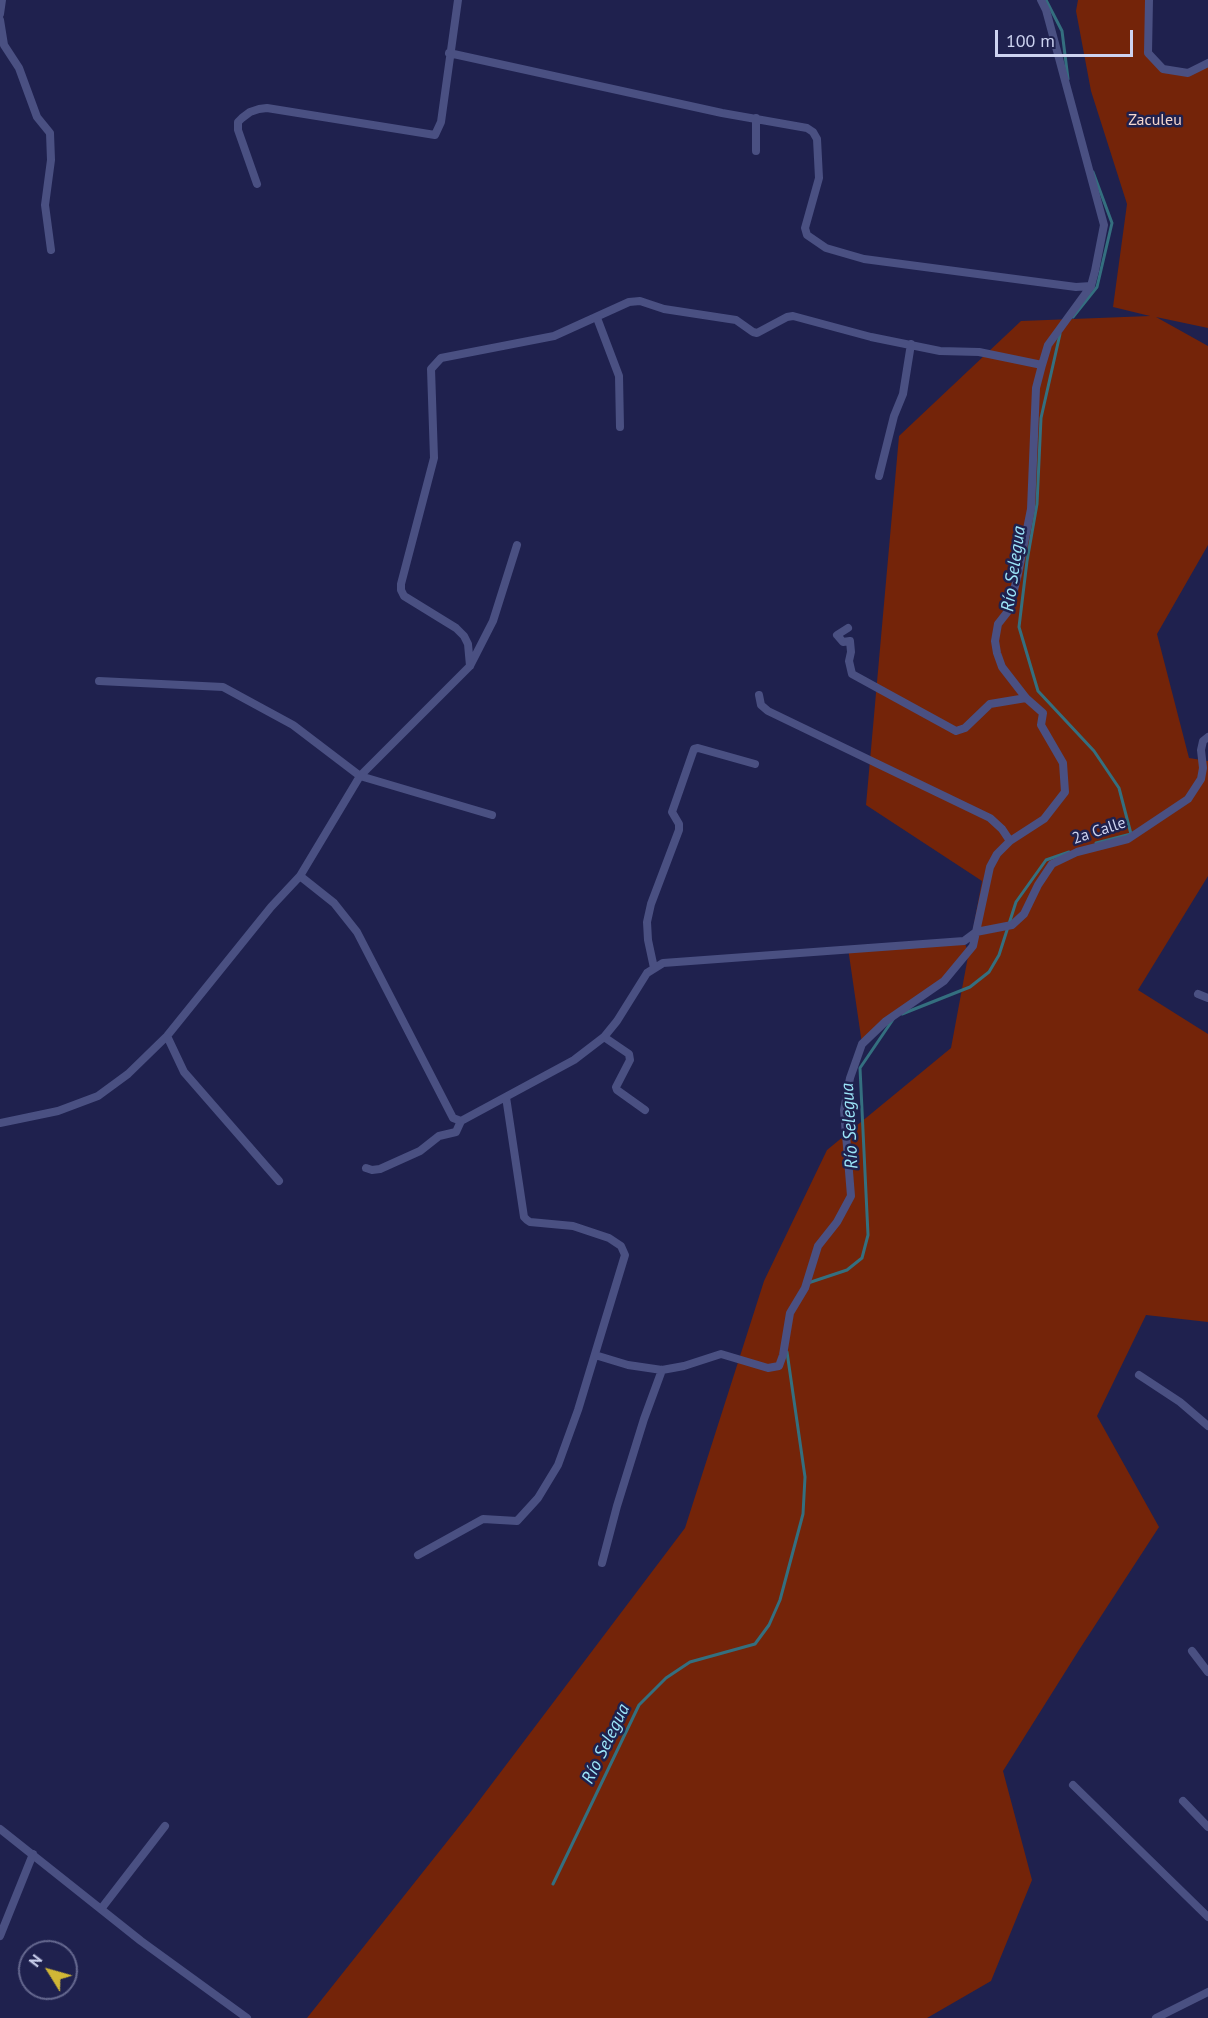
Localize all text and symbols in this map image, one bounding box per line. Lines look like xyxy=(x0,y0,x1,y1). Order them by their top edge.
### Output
scale bar xyxy=(998,18,1136,56)
text: 100 m xyxy=(1006,29,1055,52)
park label: Zaculeu xyxy=(1128,110,1182,130)
water label: Río Selegua xyxy=(997,525,1031,613)
street label: 2a Calle xyxy=(1070,813,1128,849)
water label: Río Selegua xyxy=(837,1082,863,1170)
water label: Río Selegua xyxy=(577,1701,635,1787)
north arrow xyxy=(18,1940,78,2000)
text: N xyxy=(24,1950,46,1971)

